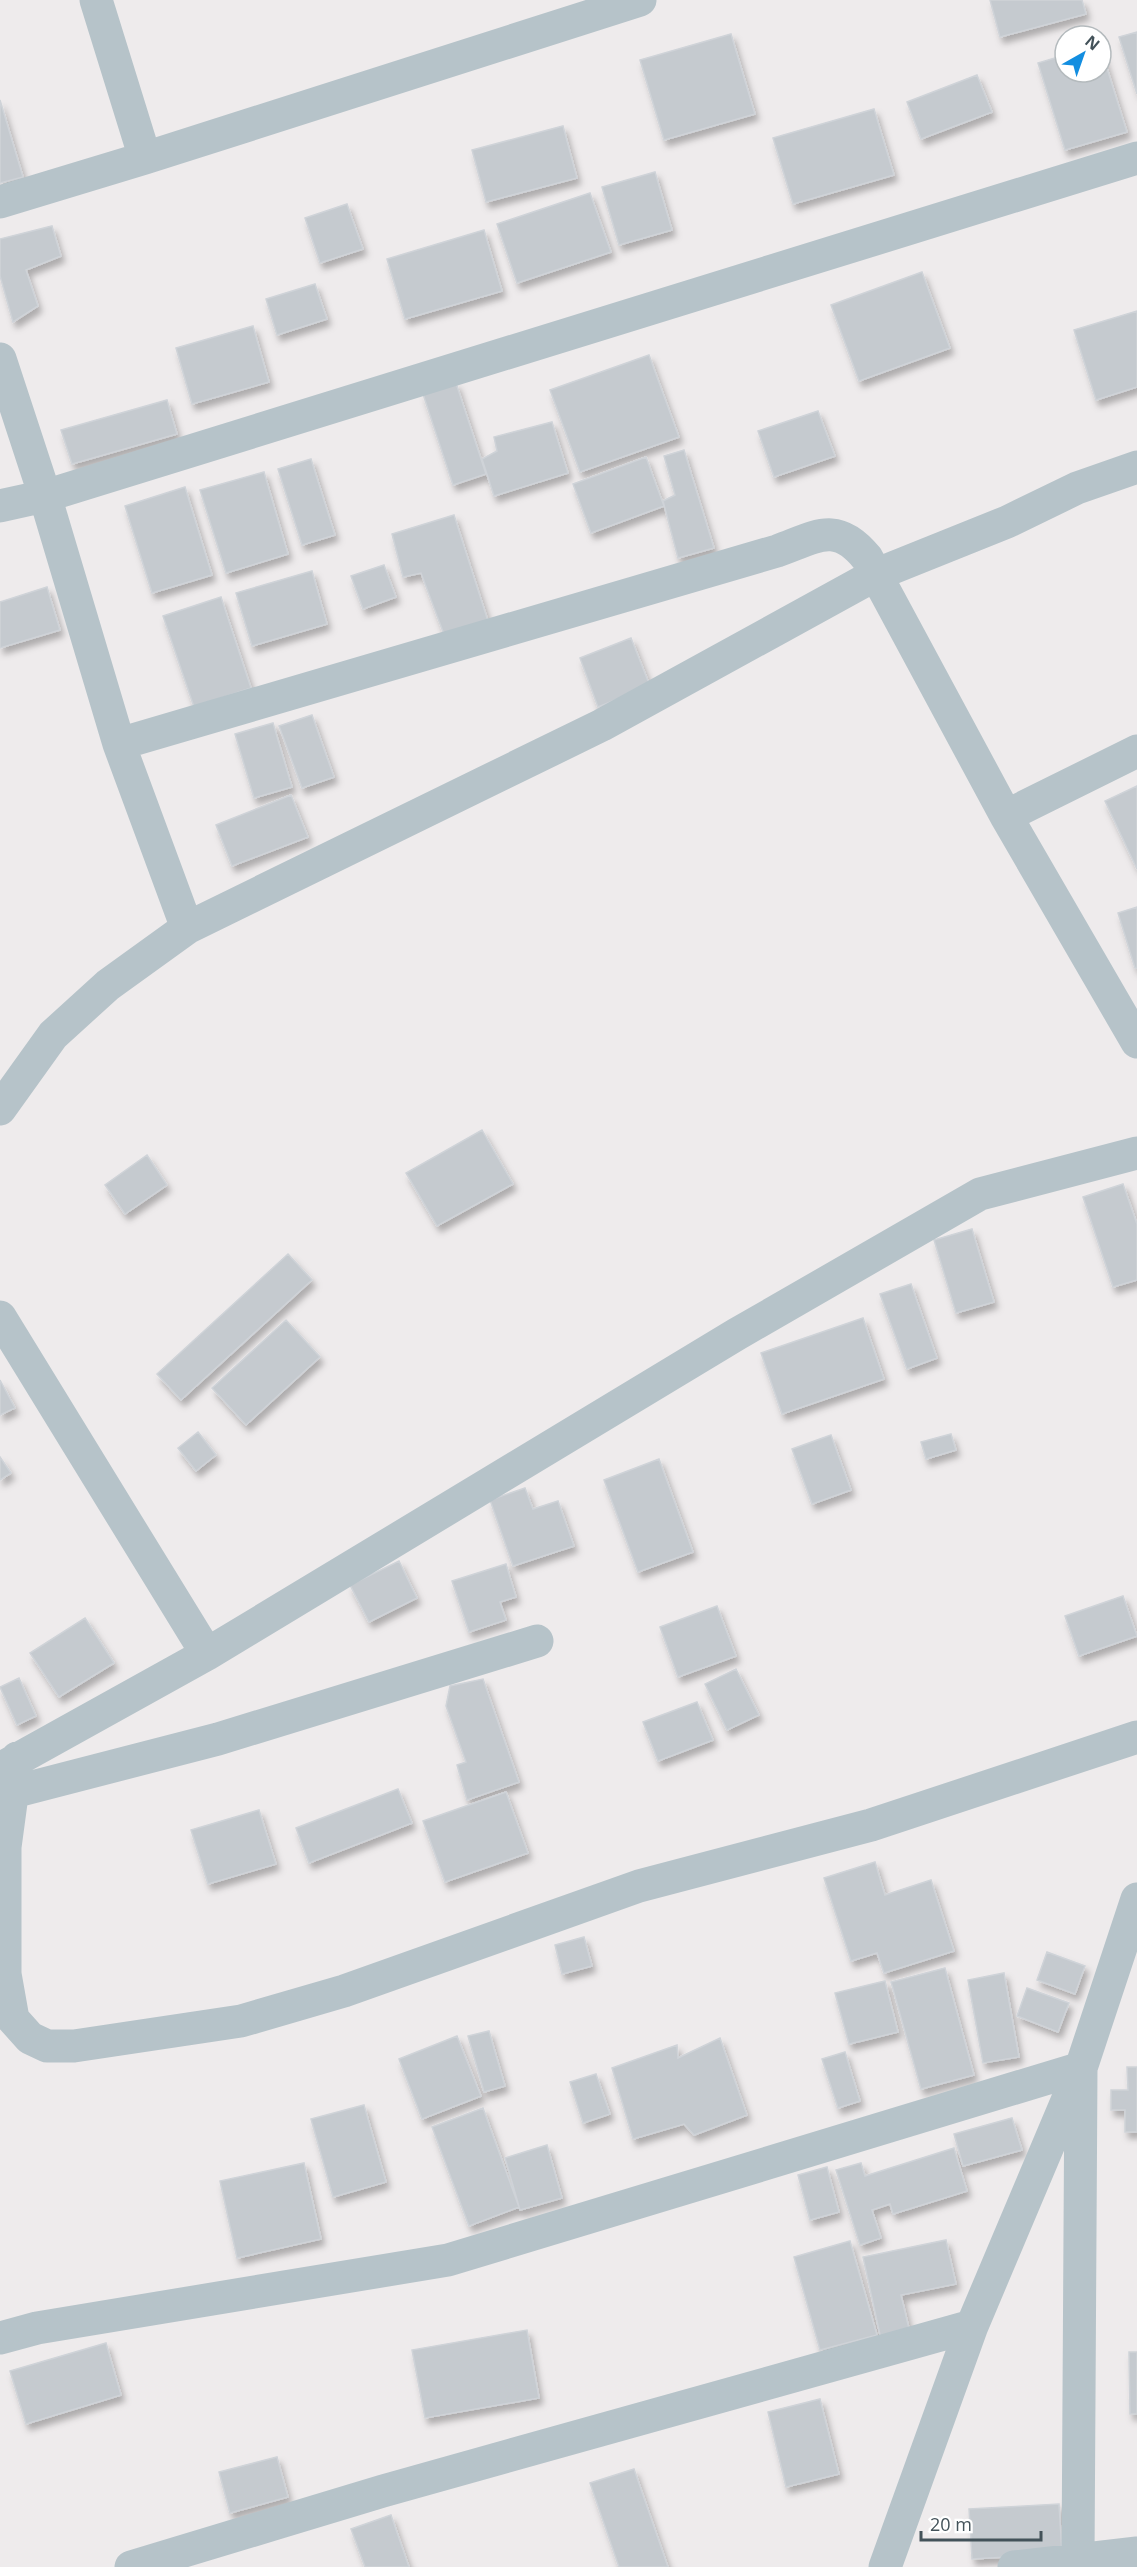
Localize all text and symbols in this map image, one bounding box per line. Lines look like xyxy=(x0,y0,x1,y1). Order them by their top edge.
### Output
north arrow xyxy=(1053,24,1113,84)
text: N xyxy=(1081,30,1105,55)
scale bar xyxy=(921,2504,1041,2542)
text: 20 m xyxy=(930,2512,972,2536)

